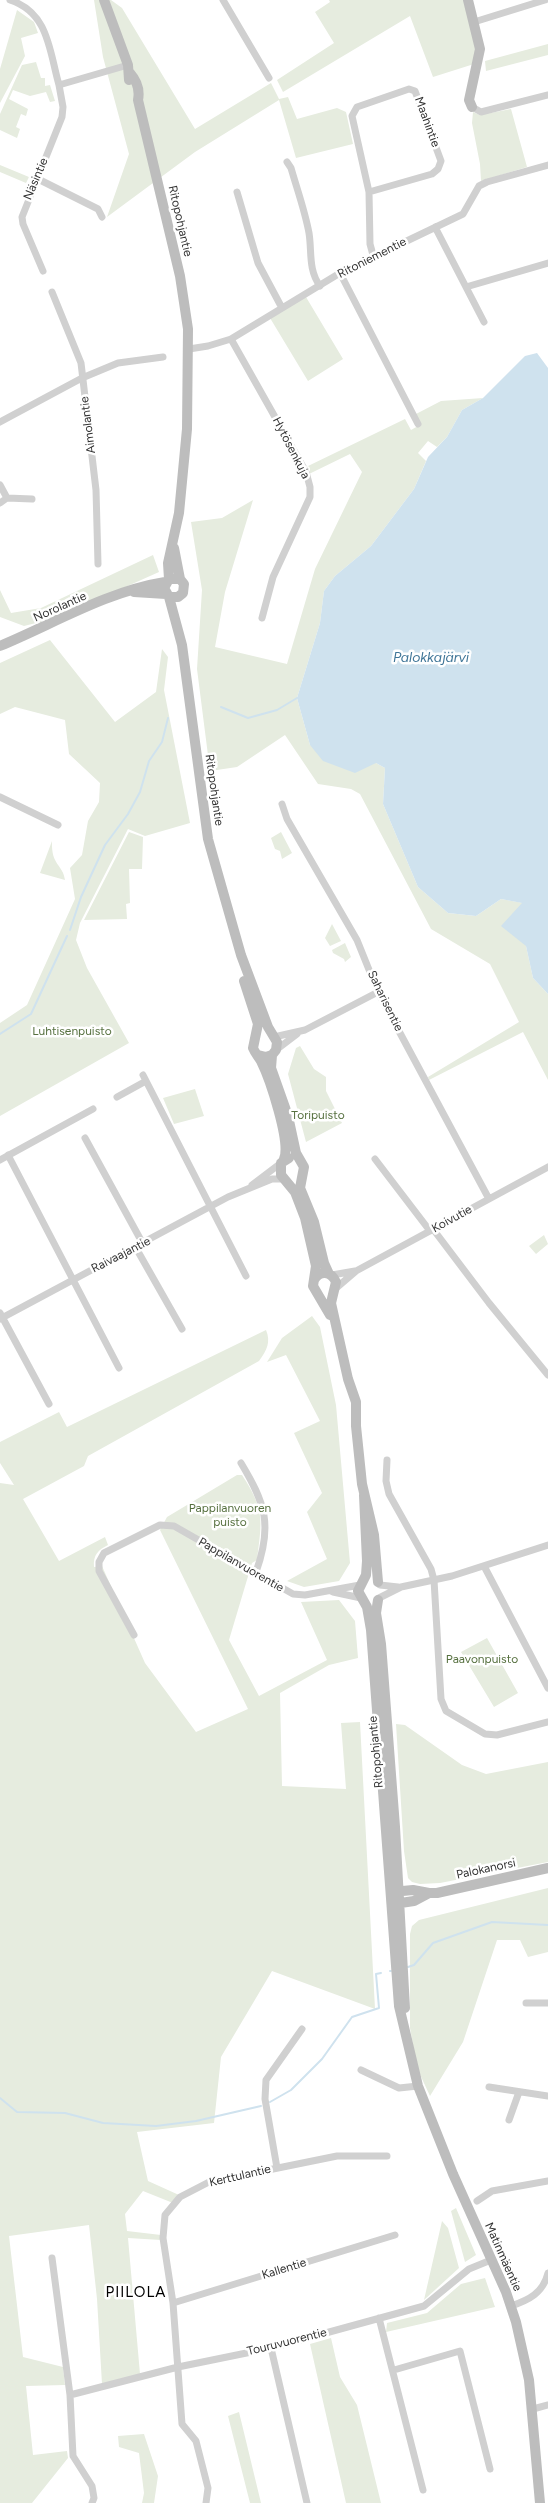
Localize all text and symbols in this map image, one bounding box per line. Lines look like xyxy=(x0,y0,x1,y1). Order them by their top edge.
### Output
street label: Maahintie xyxy=(411,95,443,149)
street label: Näsintie xyxy=(21,156,51,202)
street label: Ritopohjantie xyxy=(165,184,195,258)
street label: Ritoniementie xyxy=(335,235,409,281)
street label: Aimolantie xyxy=(77,396,99,454)
street label: Hytösenkuja xyxy=(269,415,313,481)
street label: Norolantie xyxy=(31,589,89,625)
water label: Palokkajärvi xyxy=(393,650,469,666)
street label: Ritopohjantie xyxy=(202,753,226,827)
street label: Saharisentie xyxy=(364,968,406,1034)
park label: Luhtisenpuisto xyxy=(32,1024,112,1038)
park label: Toripuisto xyxy=(291,1108,345,1122)
street label: Koivutie xyxy=(429,1202,475,1236)
street label: Raivaajantie xyxy=(89,1234,153,1276)
park label: Pappilanvuoren puisto xyxy=(189,1501,271,1529)
street label: Pappilanvuorentie xyxy=(196,1535,286,1595)
park label: Paavonpuisto xyxy=(446,1652,518,1666)
street label: Ritopohjantie xyxy=(366,1715,386,1789)
street label: Palokanorsi xyxy=(455,1856,517,1882)
street label: Kerttulantie xyxy=(208,2162,272,2190)
street label: Matinmäentie xyxy=(481,2220,525,2294)
street label: Kallentie xyxy=(260,2255,308,2283)
district label: PIILOLA xyxy=(105,2284,167,2302)
street label: Touruvuorentie xyxy=(246,2325,328,2359)

